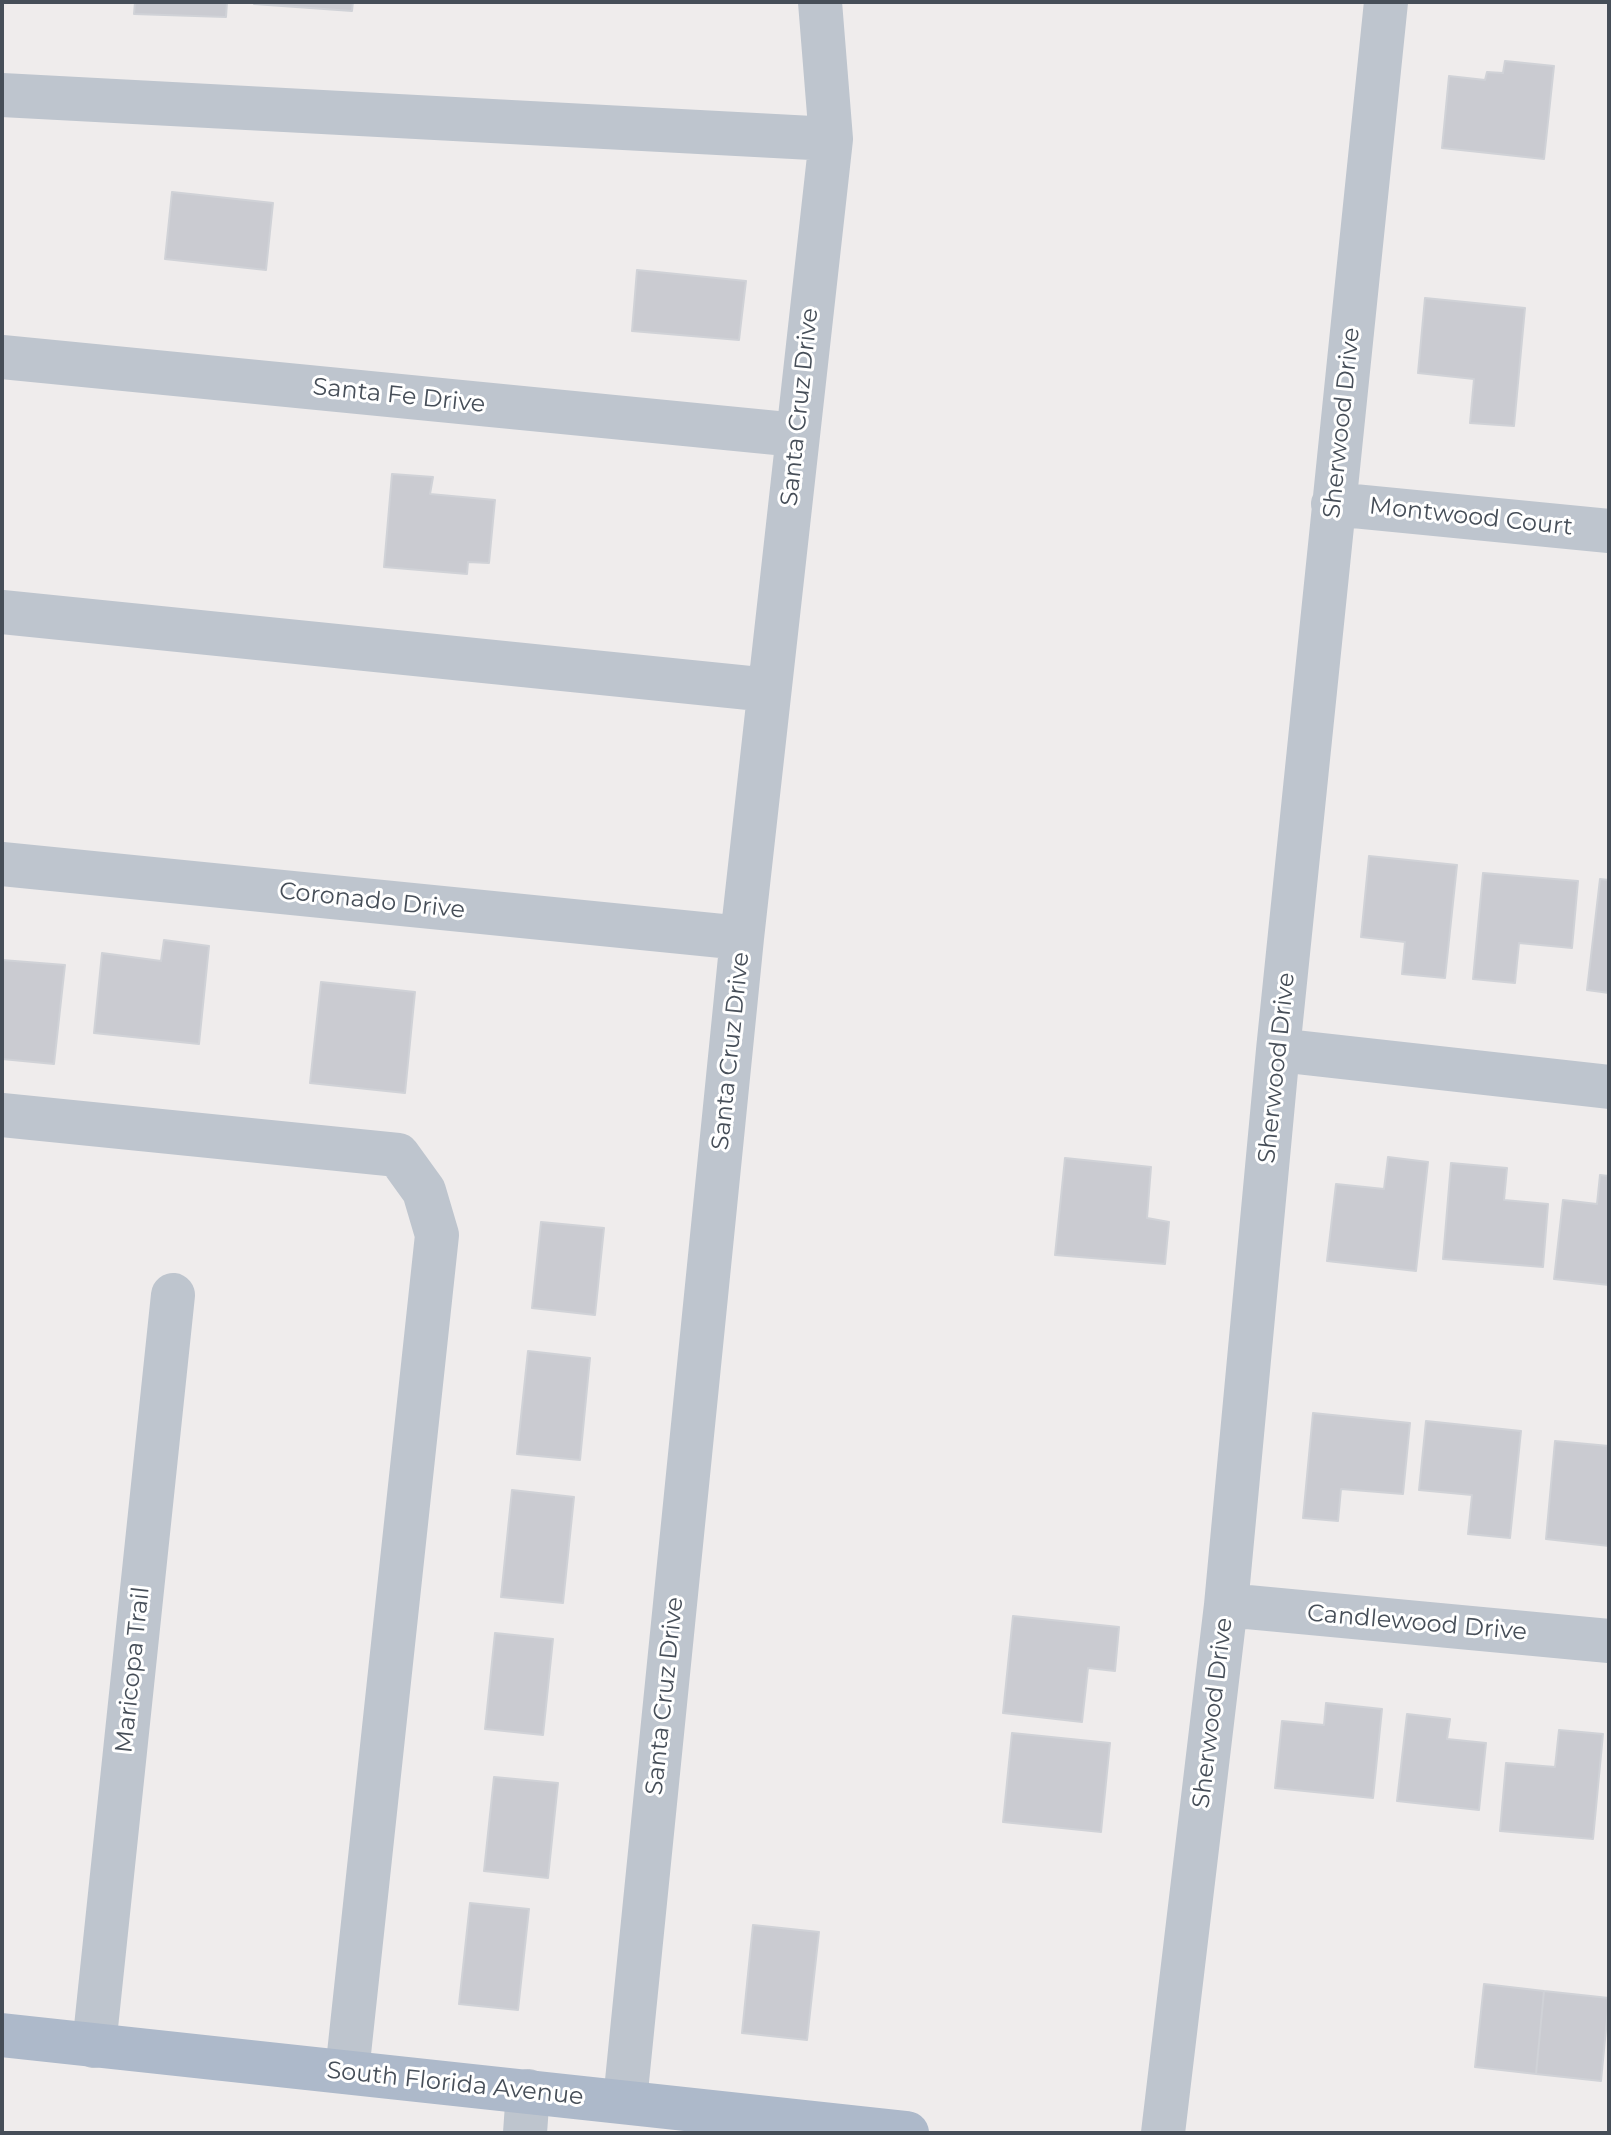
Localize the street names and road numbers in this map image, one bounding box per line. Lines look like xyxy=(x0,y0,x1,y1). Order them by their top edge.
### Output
street label: Santa Cruz Drive xyxy=(775,307,825,507)
street label: Sherwood Drive xyxy=(1318,326,1366,520)
street label: Santa Fe Drive xyxy=(311,373,487,419)
street label: Montwood Court xyxy=(1368,492,1574,542)
street label: Coronado Drive xyxy=(278,877,466,925)
street label: Santa Cruz Drive xyxy=(706,951,756,1151)
street label: Sherwood Drive xyxy=(1253,971,1301,1165)
street label: Maricopa Trail xyxy=(110,1585,156,1755)
street label: Santa Cruz Drive xyxy=(640,1596,690,1796)
street label: Candlewood Drive xyxy=(1306,1599,1528,1647)
street label: Sherwood Drive xyxy=(1187,1616,1239,1810)
street label: South Florida Avenue xyxy=(325,2056,585,2112)

